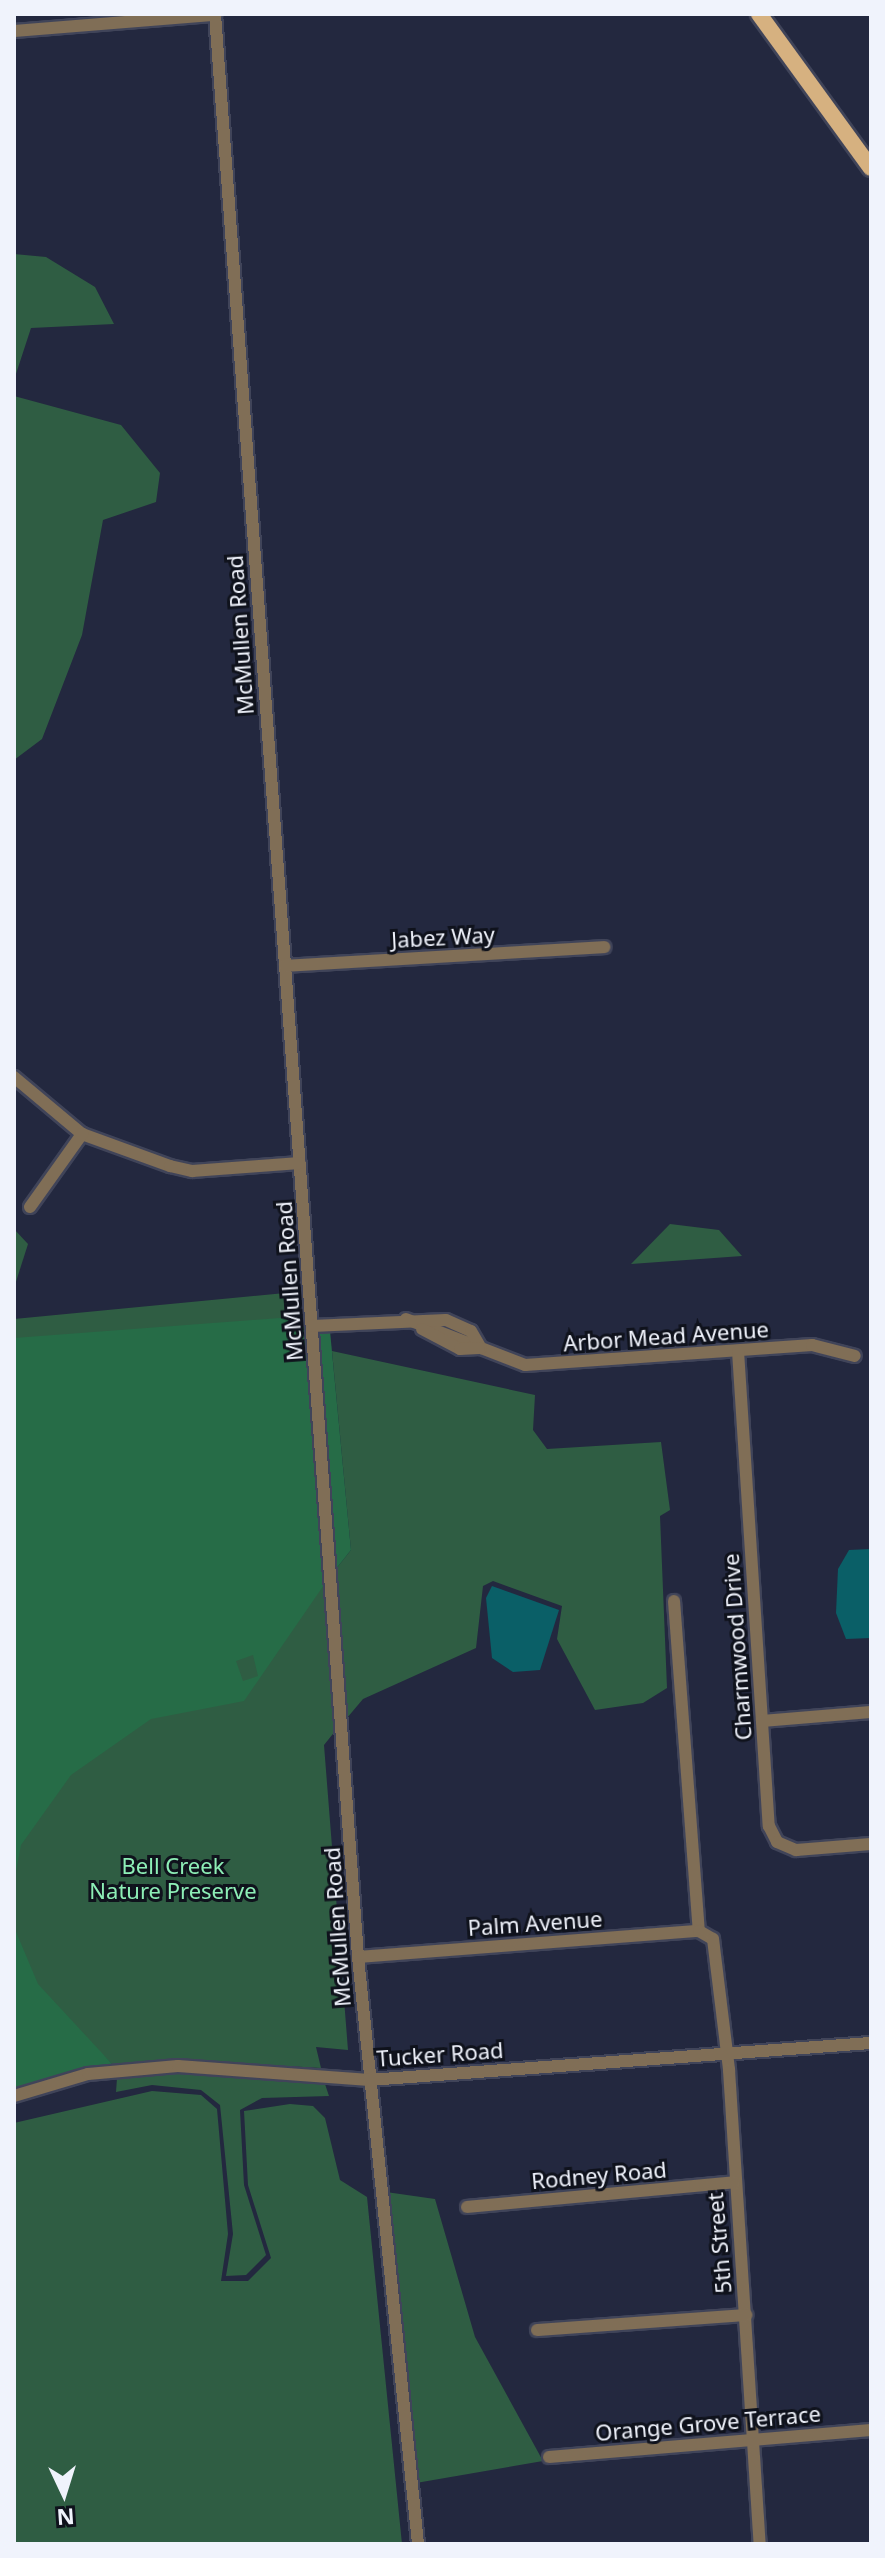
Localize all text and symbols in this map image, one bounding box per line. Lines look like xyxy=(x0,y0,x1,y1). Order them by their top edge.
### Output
street label: McMullen Road xyxy=(221,554,259,716)
street label: Jabez Way xyxy=(391,921,495,953)
street label: McMullen Road xyxy=(270,1200,308,1362)
street label: Arbor Mead Avenue xyxy=(562,1316,770,1356)
street label: Charmwood Drive xyxy=(717,1553,757,1741)
street label: McMullen Road xyxy=(318,1846,356,2008)
park label: Bell Creek Nature Preserve xyxy=(89,1852,257,1904)
street label: Palm Avenue xyxy=(467,1905,603,1941)
street label: Tucker Road xyxy=(376,2036,504,2072)
street label: Rodney Road xyxy=(530,2156,668,2194)
street label: 5th Street xyxy=(701,2191,737,2295)
street label: Orange Grove Terrace xyxy=(594,2400,822,2446)
north arrow xyxy=(24,2454,104,2534)
text: N xyxy=(56,2502,76,2534)

